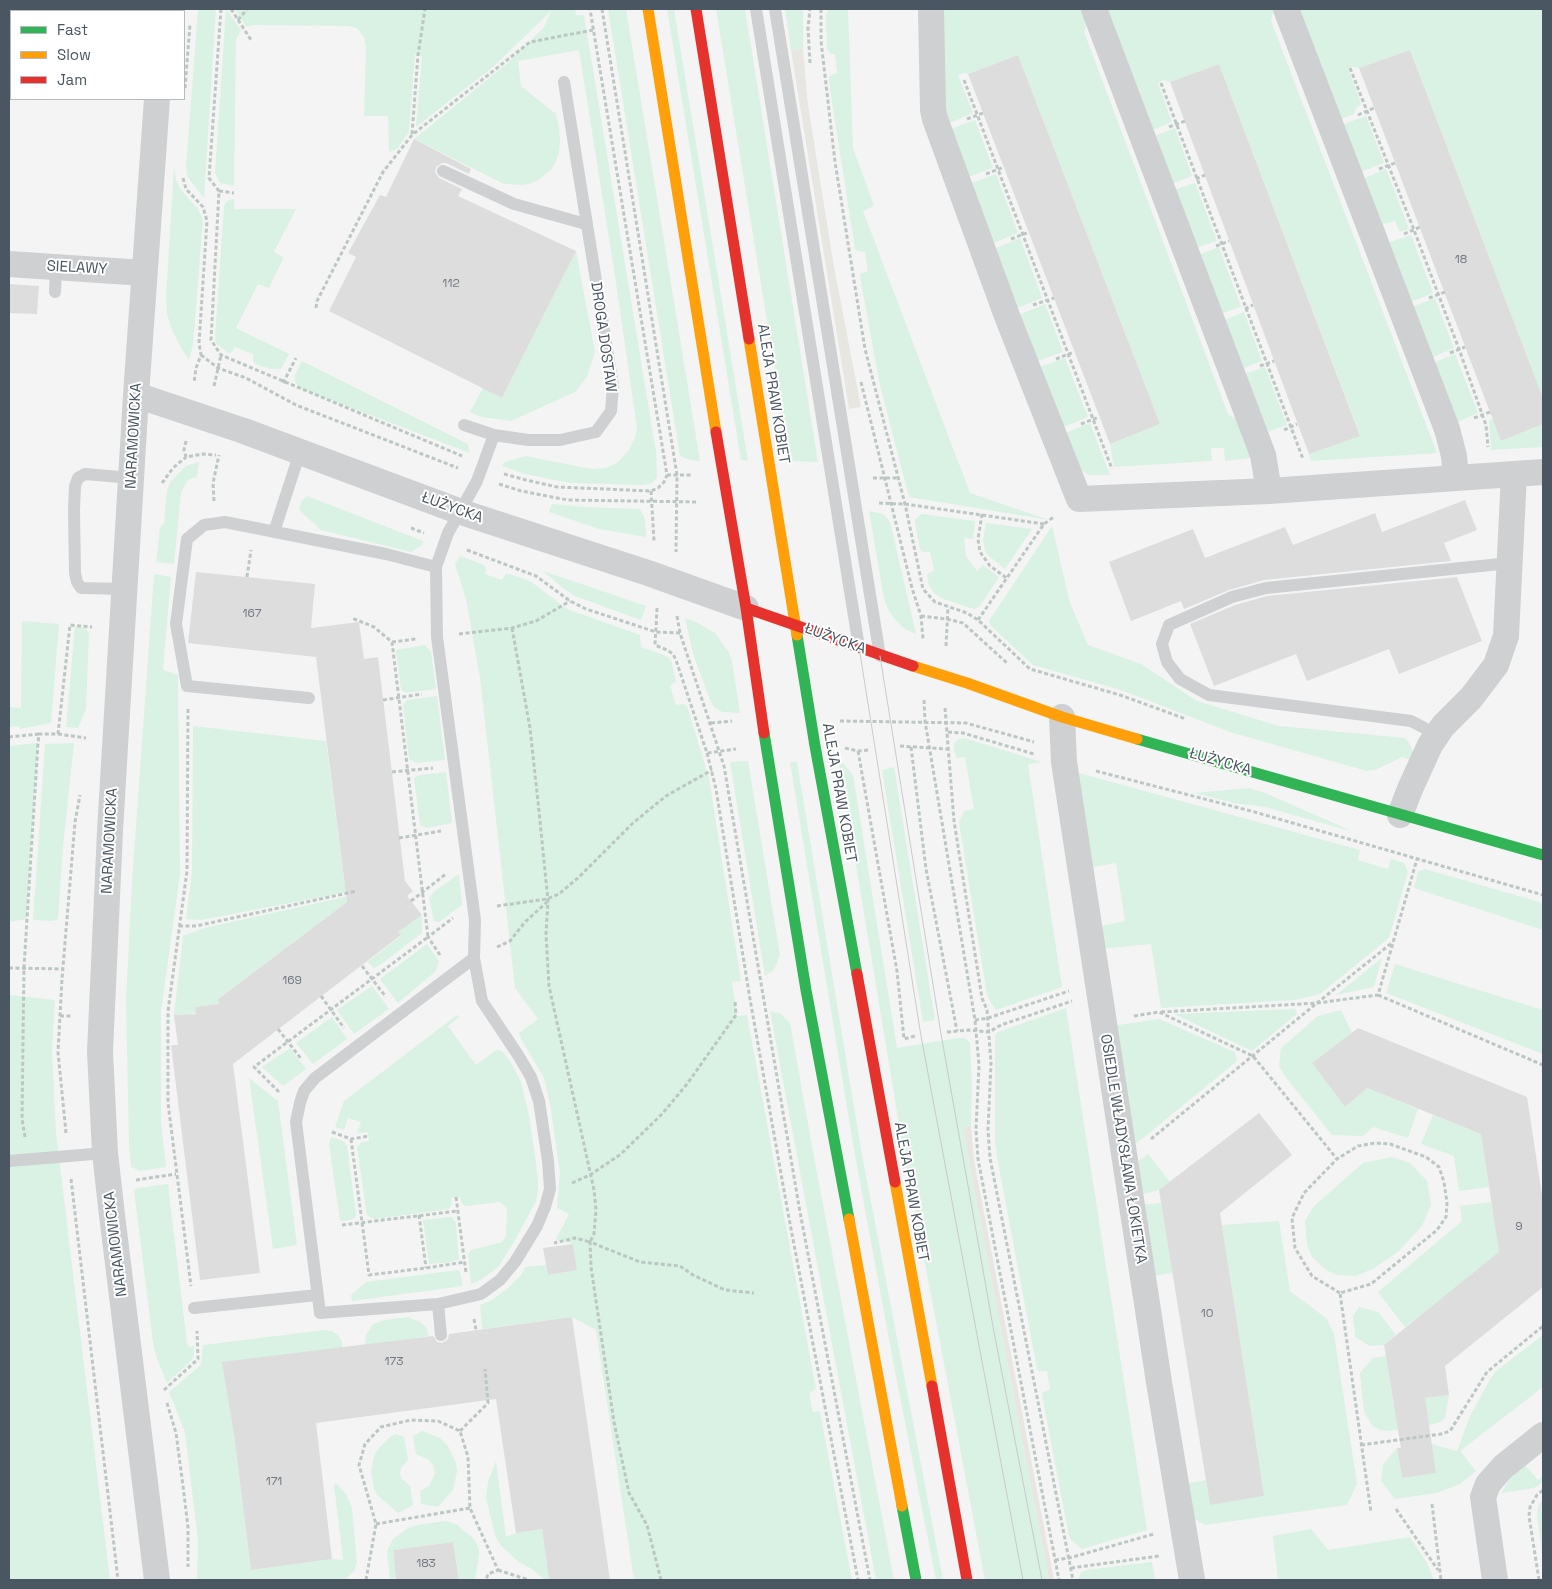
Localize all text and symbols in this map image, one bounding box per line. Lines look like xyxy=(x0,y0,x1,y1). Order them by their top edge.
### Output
legend xyxy=(10,10,185,100)
text: Fast xyxy=(57,20,88,39)
text: Slow xyxy=(57,45,91,64)
text: Jam xyxy=(57,70,87,89)
house number: 18 xyxy=(1455,253,1467,267)
street label: SIELAWY xyxy=(46,257,108,279)
house number: 112 xyxy=(442,277,460,291)
street label: DROGA DOSTAW xyxy=(586,281,620,393)
street label: ALEJA PRAW KOBIET xyxy=(753,323,793,465)
street label: NARAMOWICKA xyxy=(122,382,146,490)
street label: ŁUŻYCKA xyxy=(419,489,485,527)
house number: 167 xyxy=(243,607,261,621)
street label: ŁUŻYCKA xyxy=(802,620,868,658)
street label: ALEJA PRAW KOBIET xyxy=(818,722,860,864)
street label: ŁUŻYCKA xyxy=(1187,744,1253,780)
street label: NARAMOWICKA xyxy=(98,787,122,895)
house number: 169 xyxy=(282,974,302,988)
street label: OSIEDLE WŁADYSŁAWA ŁOKIETKA xyxy=(1096,1033,1150,1265)
street label: ALEJA PRAW KOBIET xyxy=(890,1121,932,1263)
street label: NARAMOWICKA xyxy=(101,1190,131,1298)
house number: 9 xyxy=(1515,1220,1523,1234)
house number: 10 xyxy=(1201,1307,1213,1321)
house number: 173 xyxy=(384,1355,404,1369)
house number: 171 xyxy=(266,1475,282,1489)
house number: 183 xyxy=(416,1557,436,1571)

